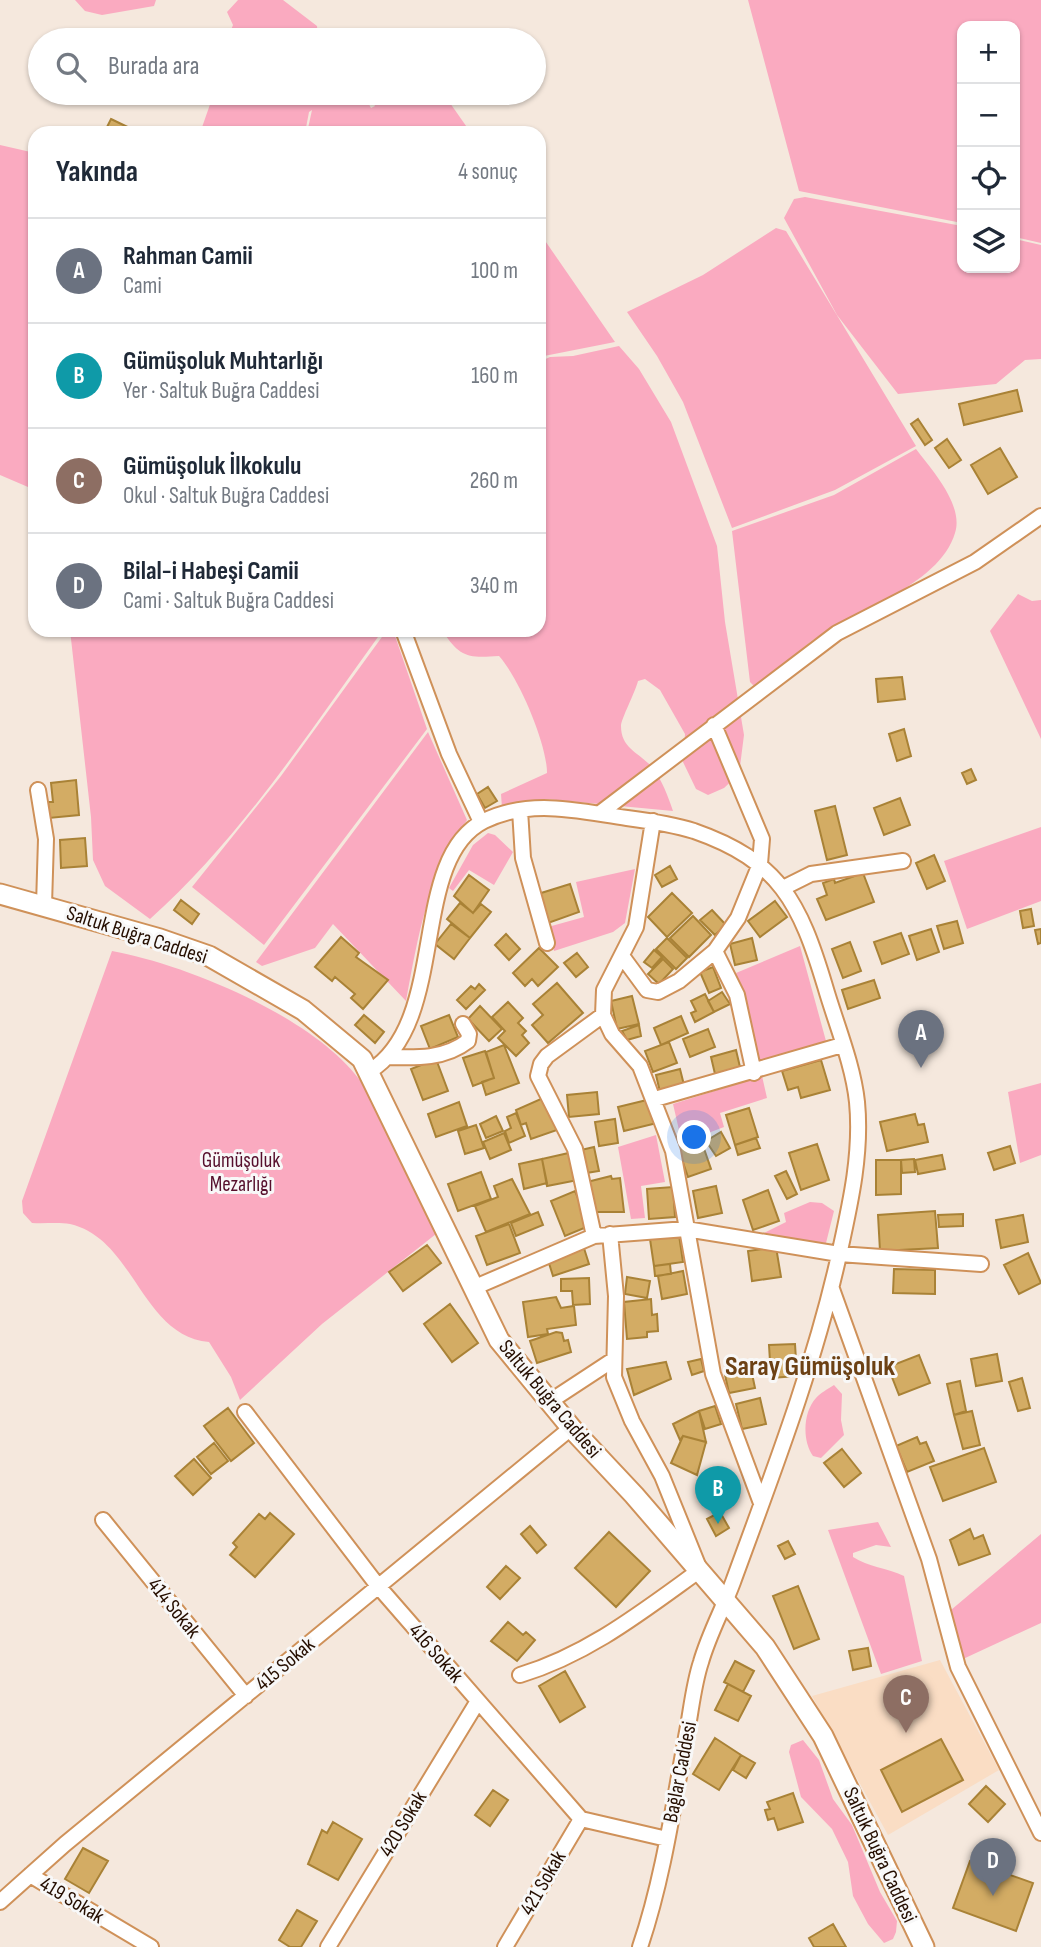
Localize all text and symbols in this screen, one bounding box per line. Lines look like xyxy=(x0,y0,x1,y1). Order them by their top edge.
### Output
map controls xyxy=(957,21,1020,273)
button: + xyxy=(957,21,1020,84)
search box xyxy=(28,28,546,105)
icon: search xyxy=(52,48,90,86)
text: Burada ara xyxy=(108,51,200,82)
button: − xyxy=(957,84,1020,147)
button: locate xyxy=(957,147,1020,210)
text: Yakında xyxy=(56,154,138,190)
text: 4 sonuç xyxy=(458,158,518,186)
button: layers xyxy=(957,210,1020,273)
text: Rahman Camii xyxy=(123,241,253,272)
text: A xyxy=(74,257,84,285)
text: 100 m xyxy=(471,257,518,285)
text: Cami xyxy=(123,272,162,300)
text: Gümüşoluk Muhtarlığı xyxy=(123,346,323,377)
text: B xyxy=(74,362,84,390)
text: 160 m xyxy=(471,362,518,390)
text: Yer · Saltuk Buğra Caddesi xyxy=(123,377,320,405)
text: Gümüşoluk İlkokulu xyxy=(123,451,301,482)
text: C xyxy=(73,467,85,495)
text: 260 m xyxy=(470,467,518,495)
text: Okul · Saltuk Buğra Caddesi xyxy=(123,482,329,510)
text: Bilal-i Habeşi Camii xyxy=(123,556,299,587)
text: D xyxy=(73,572,85,600)
text: 340 m xyxy=(470,572,518,600)
text: Cami · Saltuk Buğra Caddesi xyxy=(123,587,334,615)
street label: Saltuk Buğra Caddesi xyxy=(63,900,211,970)
pin: A xyxy=(898,1010,944,1068)
your location xyxy=(677,1120,711,1154)
park label: Gümüşoluk Mezarlığı xyxy=(202,1148,280,1197)
street label: Saltuk Buğra Caddesi xyxy=(493,1335,607,1463)
district label: Saray Gümüşoluk xyxy=(725,1350,895,1383)
pin: B xyxy=(695,1466,741,1524)
street label: 414 Sokak xyxy=(142,1573,206,1643)
street label: 416 Sokak xyxy=(403,1618,469,1688)
street label: 415 Sokak xyxy=(250,1632,320,1696)
pin: C xyxy=(883,1675,929,1733)
street label: Bağlar Caddesi xyxy=(658,1719,702,1825)
street label: Saltuk Buğra Caddesi xyxy=(838,1783,922,1927)
street label: 420 Sokak xyxy=(374,1787,432,1861)
pin: D xyxy=(970,1838,1016,1896)
street label: 421 Sokak xyxy=(515,1846,571,1920)
street label: 419 Sokak xyxy=(35,1871,109,1929)

